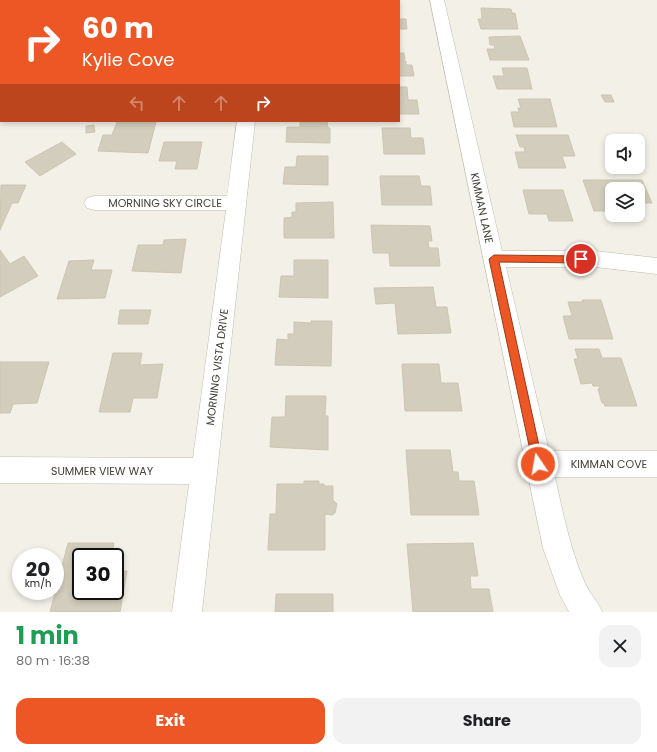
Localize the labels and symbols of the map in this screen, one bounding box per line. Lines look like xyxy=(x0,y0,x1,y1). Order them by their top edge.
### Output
street label: KIMMAN LANE xyxy=(467,171,497,245)
street label: MORNING SKY CIRCLE xyxy=(108,195,222,211)
pin xyxy=(564,242,598,276)
street label: MORNING VISTA DRIVE xyxy=(202,308,232,426)
position arrow xyxy=(517,443,559,485)
street label: KIMMAN COVE xyxy=(571,456,647,472)
street label: SUMMER VIEW WAY xyxy=(51,463,154,479)
speed limit sign: 30 xyxy=(72,548,124,600)

